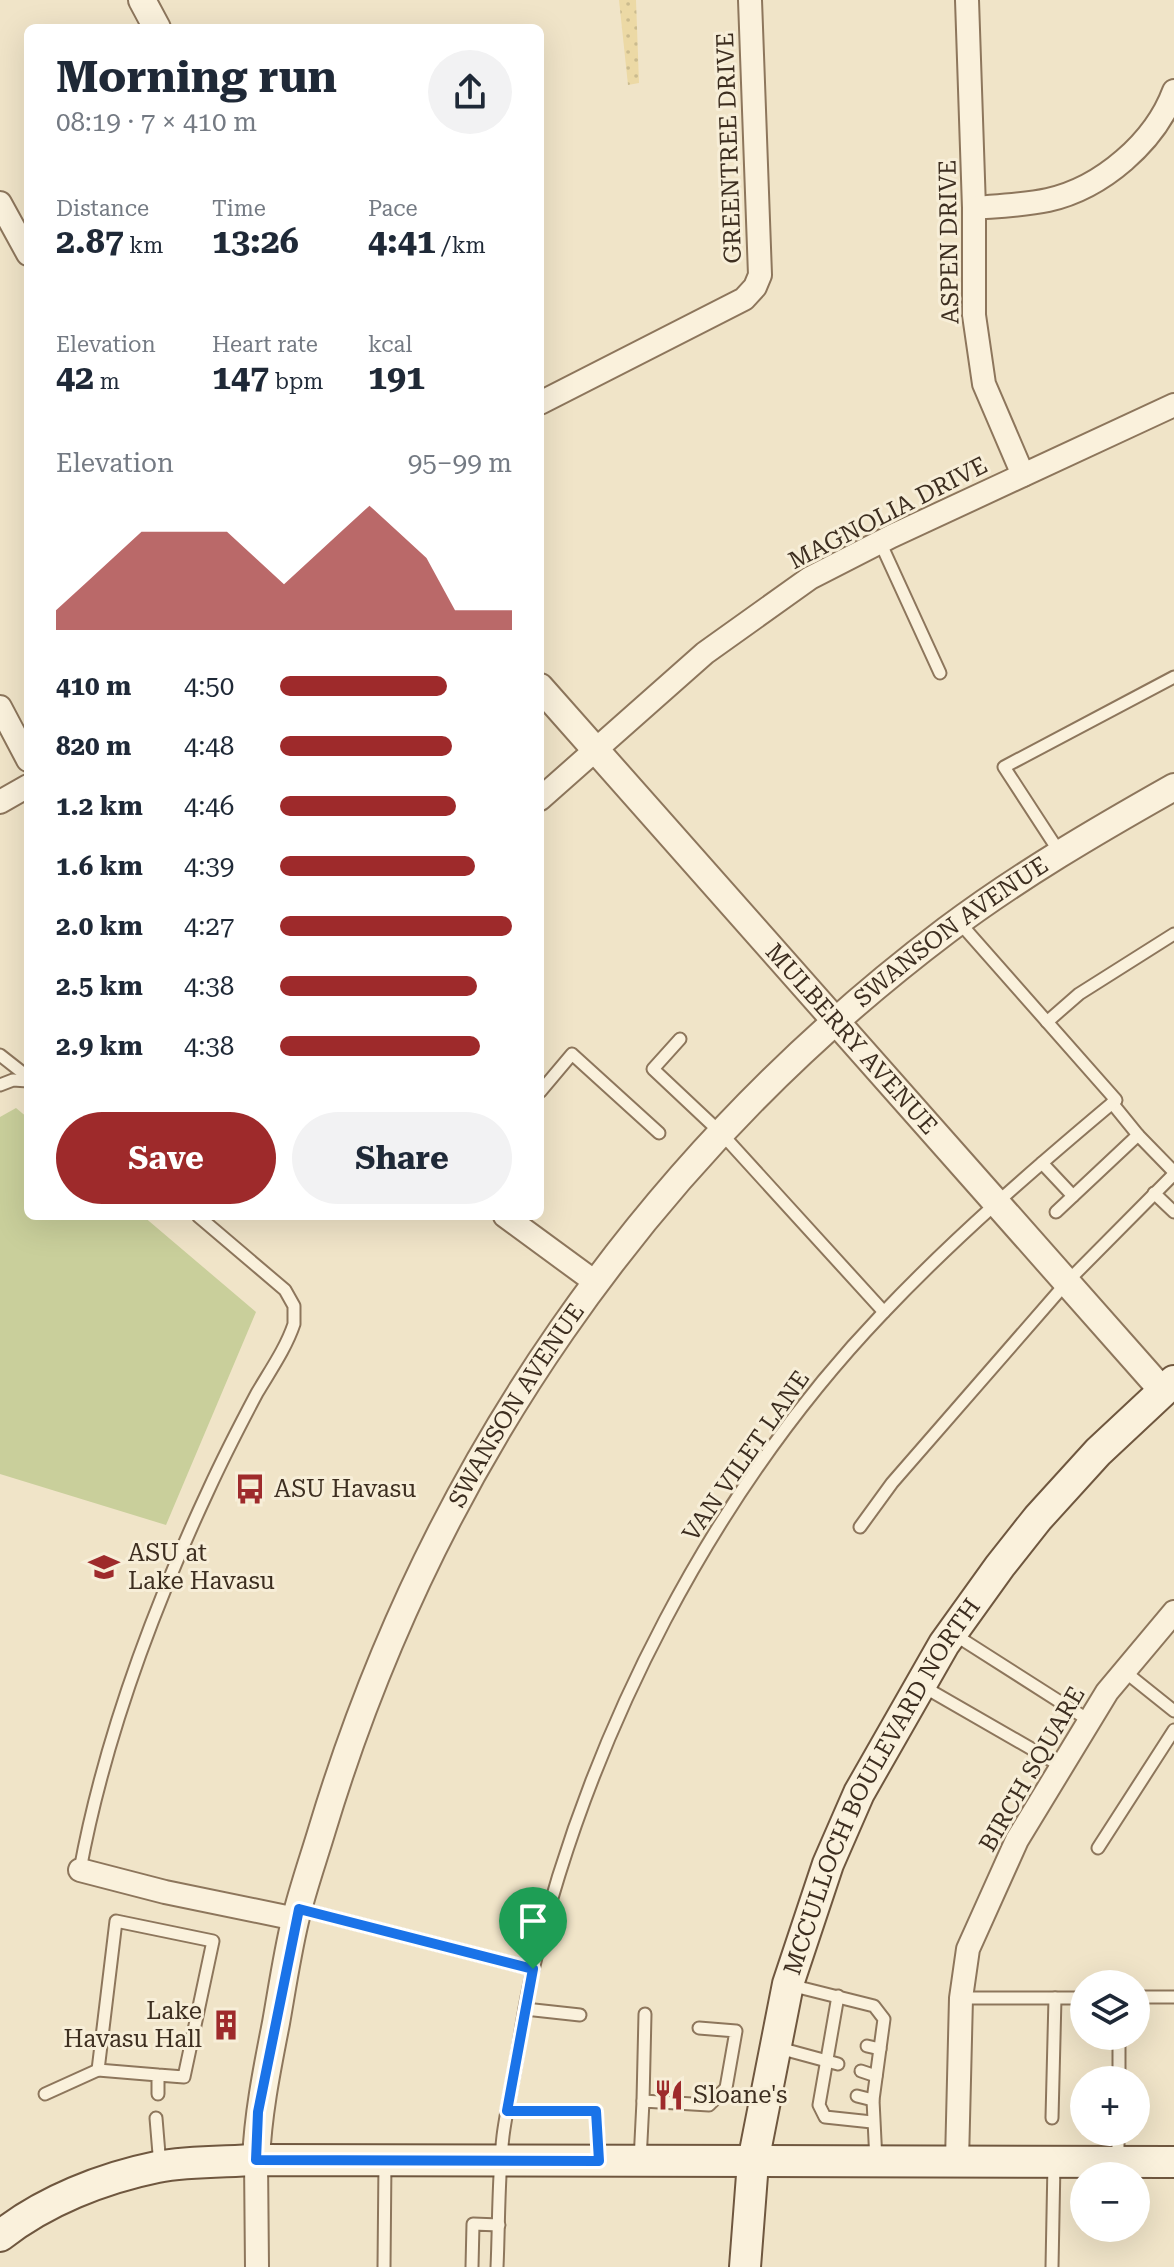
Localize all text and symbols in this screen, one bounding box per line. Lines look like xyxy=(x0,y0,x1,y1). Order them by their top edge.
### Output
street label: GREENTREE DRIVE xyxy=(711,32,747,264)
button: share xyxy=(428,50,512,134)
text: Morning run xyxy=(56,51,337,103)
text: 08:19 · 7 × 410 m xyxy=(56,107,257,137)
street label: ASPEN DRIVE xyxy=(934,160,964,324)
text: Distance xyxy=(56,196,149,221)
text: Time xyxy=(212,196,266,221)
text: Pace xyxy=(368,196,418,221)
text: 2.87 xyxy=(56,221,124,261)
text: 13:26 xyxy=(212,221,299,261)
text: 4:41 xyxy=(368,221,436,261)
text: km xyxy=(124,233,163,258)
text: /km xyxy=(436,233,486,258)
text: Elevation xyxy=(56,332,156,357)
text: Heart rate xyxy=(212,332,318,357)
text: kcal xyxy=(368,332,412,357)
text: 42 xyxy=(56,357,94,397)
text: 147 xyxy=(212,357,269,397)
text: 191 xyxy=(368,357,425,397)
text: m xyxy=(94,369,120,394)
text: bpm xyxy=(269,369,323,394)
text: Elevation xyxy=(56,448,174,478)
text: 95–99 m xyxy=(408,448,512,478)
street label: MAGNOLIA DRIVE xyxy=(784,451,992,575)
text: 410 m xyxy=(56,671,131,701)
text: 4:50 xyxy=(184,671,234,701)
text: 820 m xyxy=(56,731,131,761)
text: 4:48 xyxy=(184,731,234,761)
text: 1.2 km xyxy=(56,791,143,821)
text: 4:46 xyxy=(184,791,234,821)
text: 1.6 km xyxy=(56,851,143,881)
text: 4:39 xyxy=(184,851,234,881)
street label: SWANSON AVENUE xyxy=(848,851,1053,1013)
text: 2.0 km xyxy=(56,911,143,941)
text: 4:27 xyxy=(184,911,234,941)
street label: MULBERRY AVENUE xyxy=(760,938,943,1140)
text: 2.5 km xyxy=(56,971,143,1001)
text: 4:38 xyxy=(184,971,234,1001)
text: 2.9 km xyxy=(56,1031,143,1061)
text: 4:38 xyxy=(184,1031,234,1061)
button: Save xyxy=(56,1112,276,1204)
button: Share xyxy=(292,1112,512,1204)
street label: SWANSON AVENUE xyxy=(443,1298,590,1512)
street label: VAN VILET LANE xyxy=(677,1365,815,1547)
bus stop icon: ASU Havasu xyxy=(233,1472,267,1506)
place label: ASU Havasu xyxy=(274,1475,416,1503)
place label: ASU at Lake Havasu xyxy=(128,1539,275,1595)
school or university icon: ASU at Lake Havasu xyxy=(87,1550,121,1584)
street label: MCCULLOCH BOULEVARD NORTH xyxy=(778,1593,986,1978)
street label: BIRCH SQUARE xyxy=(973,1682,1091,1856)
pin xyxy=(499,1887,567,1969)
icon: arrive xyxy=(511,1899,555,1943)
map controls xyxy=(1070,1970,1150,2242)
button: layers xyxy=(1070,1970,1150,2050)
place label: Lake Havasu Hall xyxy=(63,1997,202,2053)
building icon: Lake Havasu Hall xyxy=(209,2008,243,2042)
button: + xyxy=(1070,2066,1150,2146)
restaurant icon: Sloane's xyxy=(652,2078,686,2112)
place label: Sloane's xyxy=(693,2081,787,2109)
button: − xyxy=(1070,2162,1150,2242)

